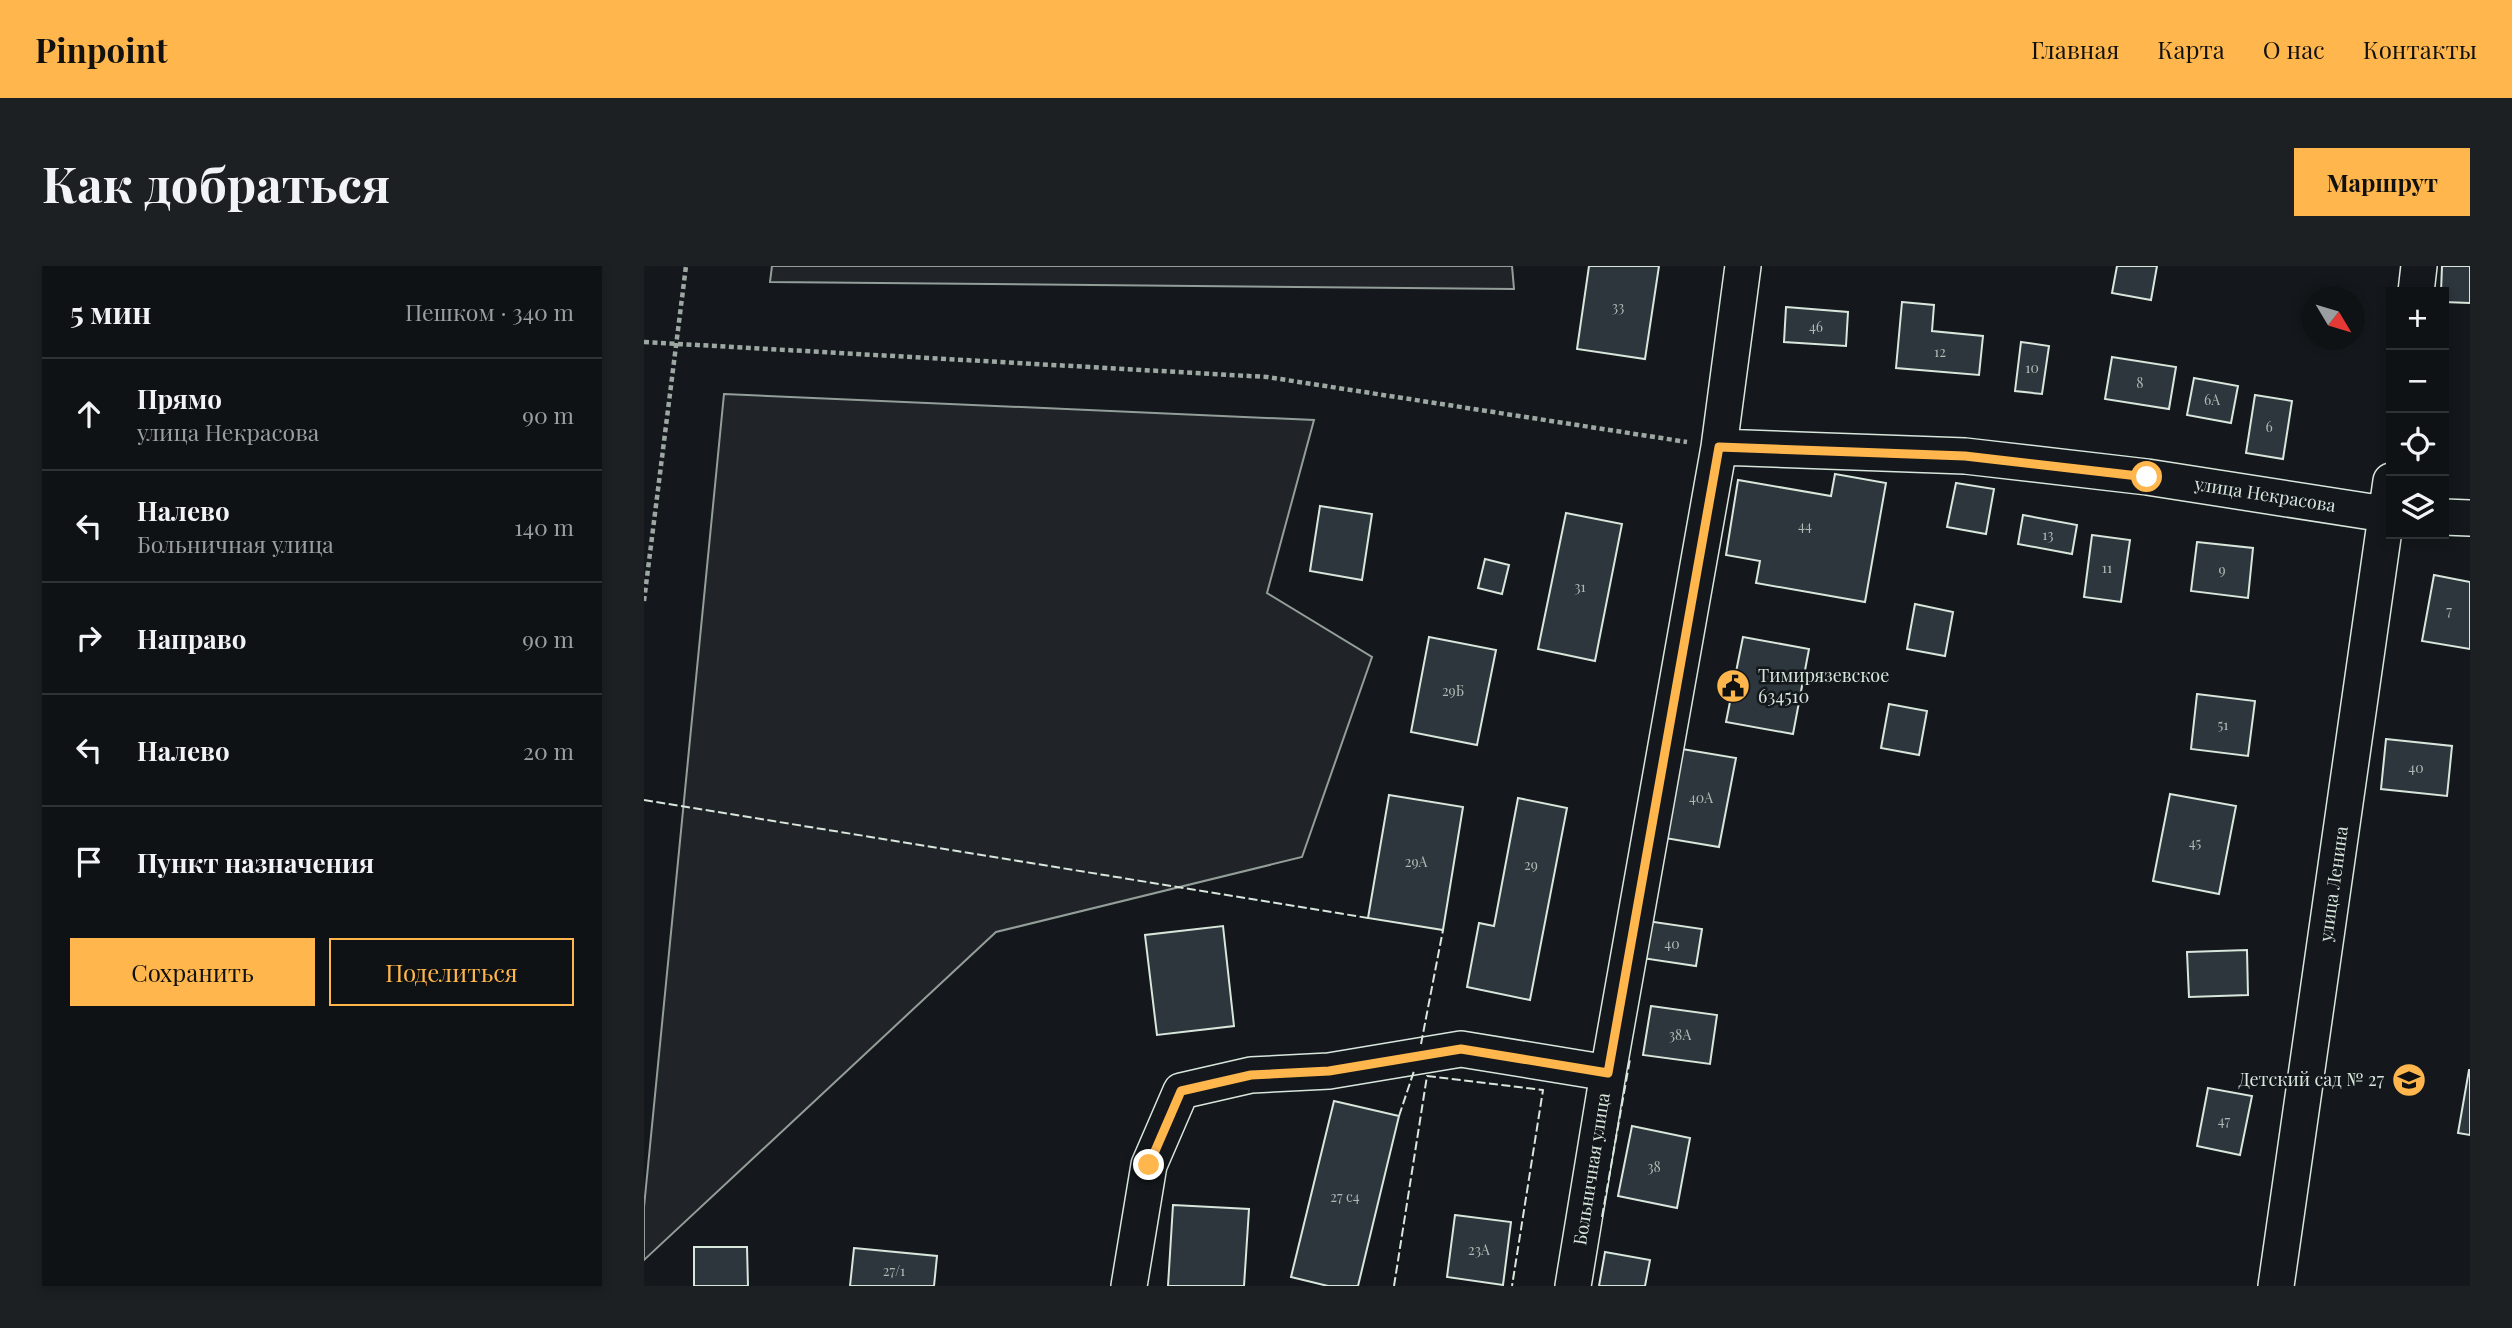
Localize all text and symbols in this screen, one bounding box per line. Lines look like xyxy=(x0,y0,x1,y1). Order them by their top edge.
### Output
text: Pinpoint xyxy=(35,27,168,71)
text: Главная xyxy=(2031,33,2119,65)
text: Карта xyxy=(2157,33,2225,65)
text: О нас xyxy=(2263,33,2325,65)
text: Контакты xyxy=(2363,33,2477,65)
button: Маршрут xyxy=(2294,148,2470,216)
text: Как добраться xyxy=(42,150,390,215)
north arrow xyxy=(2302,287,2365,350)
map controls xyxy=(2386,287,2449,539)
button: + xyxy=(2386,287,2449,350)
text: 5 мин xyxy=(70,292,151,332)
text: Пешком · 340 m xyxy=(405,296,574,327)
house number: 33 xyxy=(1612,297,1624,316)
house number: 46 xyxy=(1809,317,1823,336)
house number: 12 xyxy=(1934,342,1946,361)
button: − xyxy=(2386,350,2449,413)
house number: 10 xyxy=(2025,358,2039,377)
house number: 8 xyxy=(2136,373,2144,392)
text: Прямо xyxy=(137,381,222,416)
house number: 6А xyxy=(2204,390,2220,409)
icon: ahead xyxy=(70,395,108,433)
text: 90 m xyxy=(522,399,574,430)
button: locate xyxy=(2386,413,2449,476)
text: улица Некрасова xyxy=(137,416,319,447)
house number: 6 xyxy=(2265,417,2273,436)
route start xyxy=(2131,461,2162,492)
street label: улица Некрасова xyxy=(2192,471,2337,517)
button: layers xyxy=(2386,476,2449,539)
text: Налево xyxy=(137,493,230,528)
icon: left xyxy=(70,507,108,545)
text: 140 m xyxy=(514,511,574,542)
house number: 44 xyxy=(1798,516,1812,535)
house number: 13 xyxy=(2042,525,2054,544)
text: Больничная улица xyxy=(137,528,334,559)
house number: 11 xyxy=(2102,558,2112,577)
house number: 9 xyxy=(2218,560,2226,579)
house number: 31 xyxy=(1574,577,1586,596)
house number: 7 xyxy=(2446,601,2452,620)
icon: right xyxy=(70,619,108,657)
text: Направо xyxy=(137,621,246,656)
text: 90 m xyxy=(522,623,574,654)
place label: Тимирязевское 634510 xyxy=(1758,663,1889,708)
public building icon: Тимирязевское 634510 xyxy=(1714,667,1752,705)
house number: 29Б xyxy=(1442,681,1464,700)
house number: 51 xyxy=(2218,715,2229,734)
icon: left xyxy=(70,731,108,769)
text: Налево xyxy=(137,733,230,768)
text: 20 m xyxy=(523,735,574,766)
house number: 40 xyxy=(2408,758,2424,777)
house number: 40А xyxy=(1689,788,1713,807)
street label: улица Ленина xyxy=(2313,824,2353,944)
house number: 45 xyxy=(2189,833,2202,852)
icon: arrive xyxy=(70,843,108,881)
text: Пункт назначения xyxy=(137,845,374,880)
house number: 29А xyxy=(1405,852,1428,871)
house number: 29 xyxy=(1524,855,1538,874)
house number: 40 xyxy=(1664,934,1680,953)
button: Сохранить xyxy=(70,938,315,1006)
button: Поделиться xyxy=(329,938,574,1006)
house number: 38А xyxy=(1669,1025,1691,1044)
school or university icon: Детский сад № 27 xyxy=(2390,1061,2428,1099)
place label: Детский сад № 27 xyxy=(2238,1067,2385,1091)
street label: Больничная улица xyxy=(1567,1091,1615,1247)
house number: 47 xyxy=(2218,1111,2231,1130)
route end xyxy=(1133,1149,1164,1180)
house number: 38 xyxy=(1647,1157,1661,1176)
house number: 27 с4 xyxy=(1330,1187,1360,1206)
house number: 23А xyxy=(1468,1240,1490,1259)
house number: 27/1 xyxy=(883,1261,905,1280)

